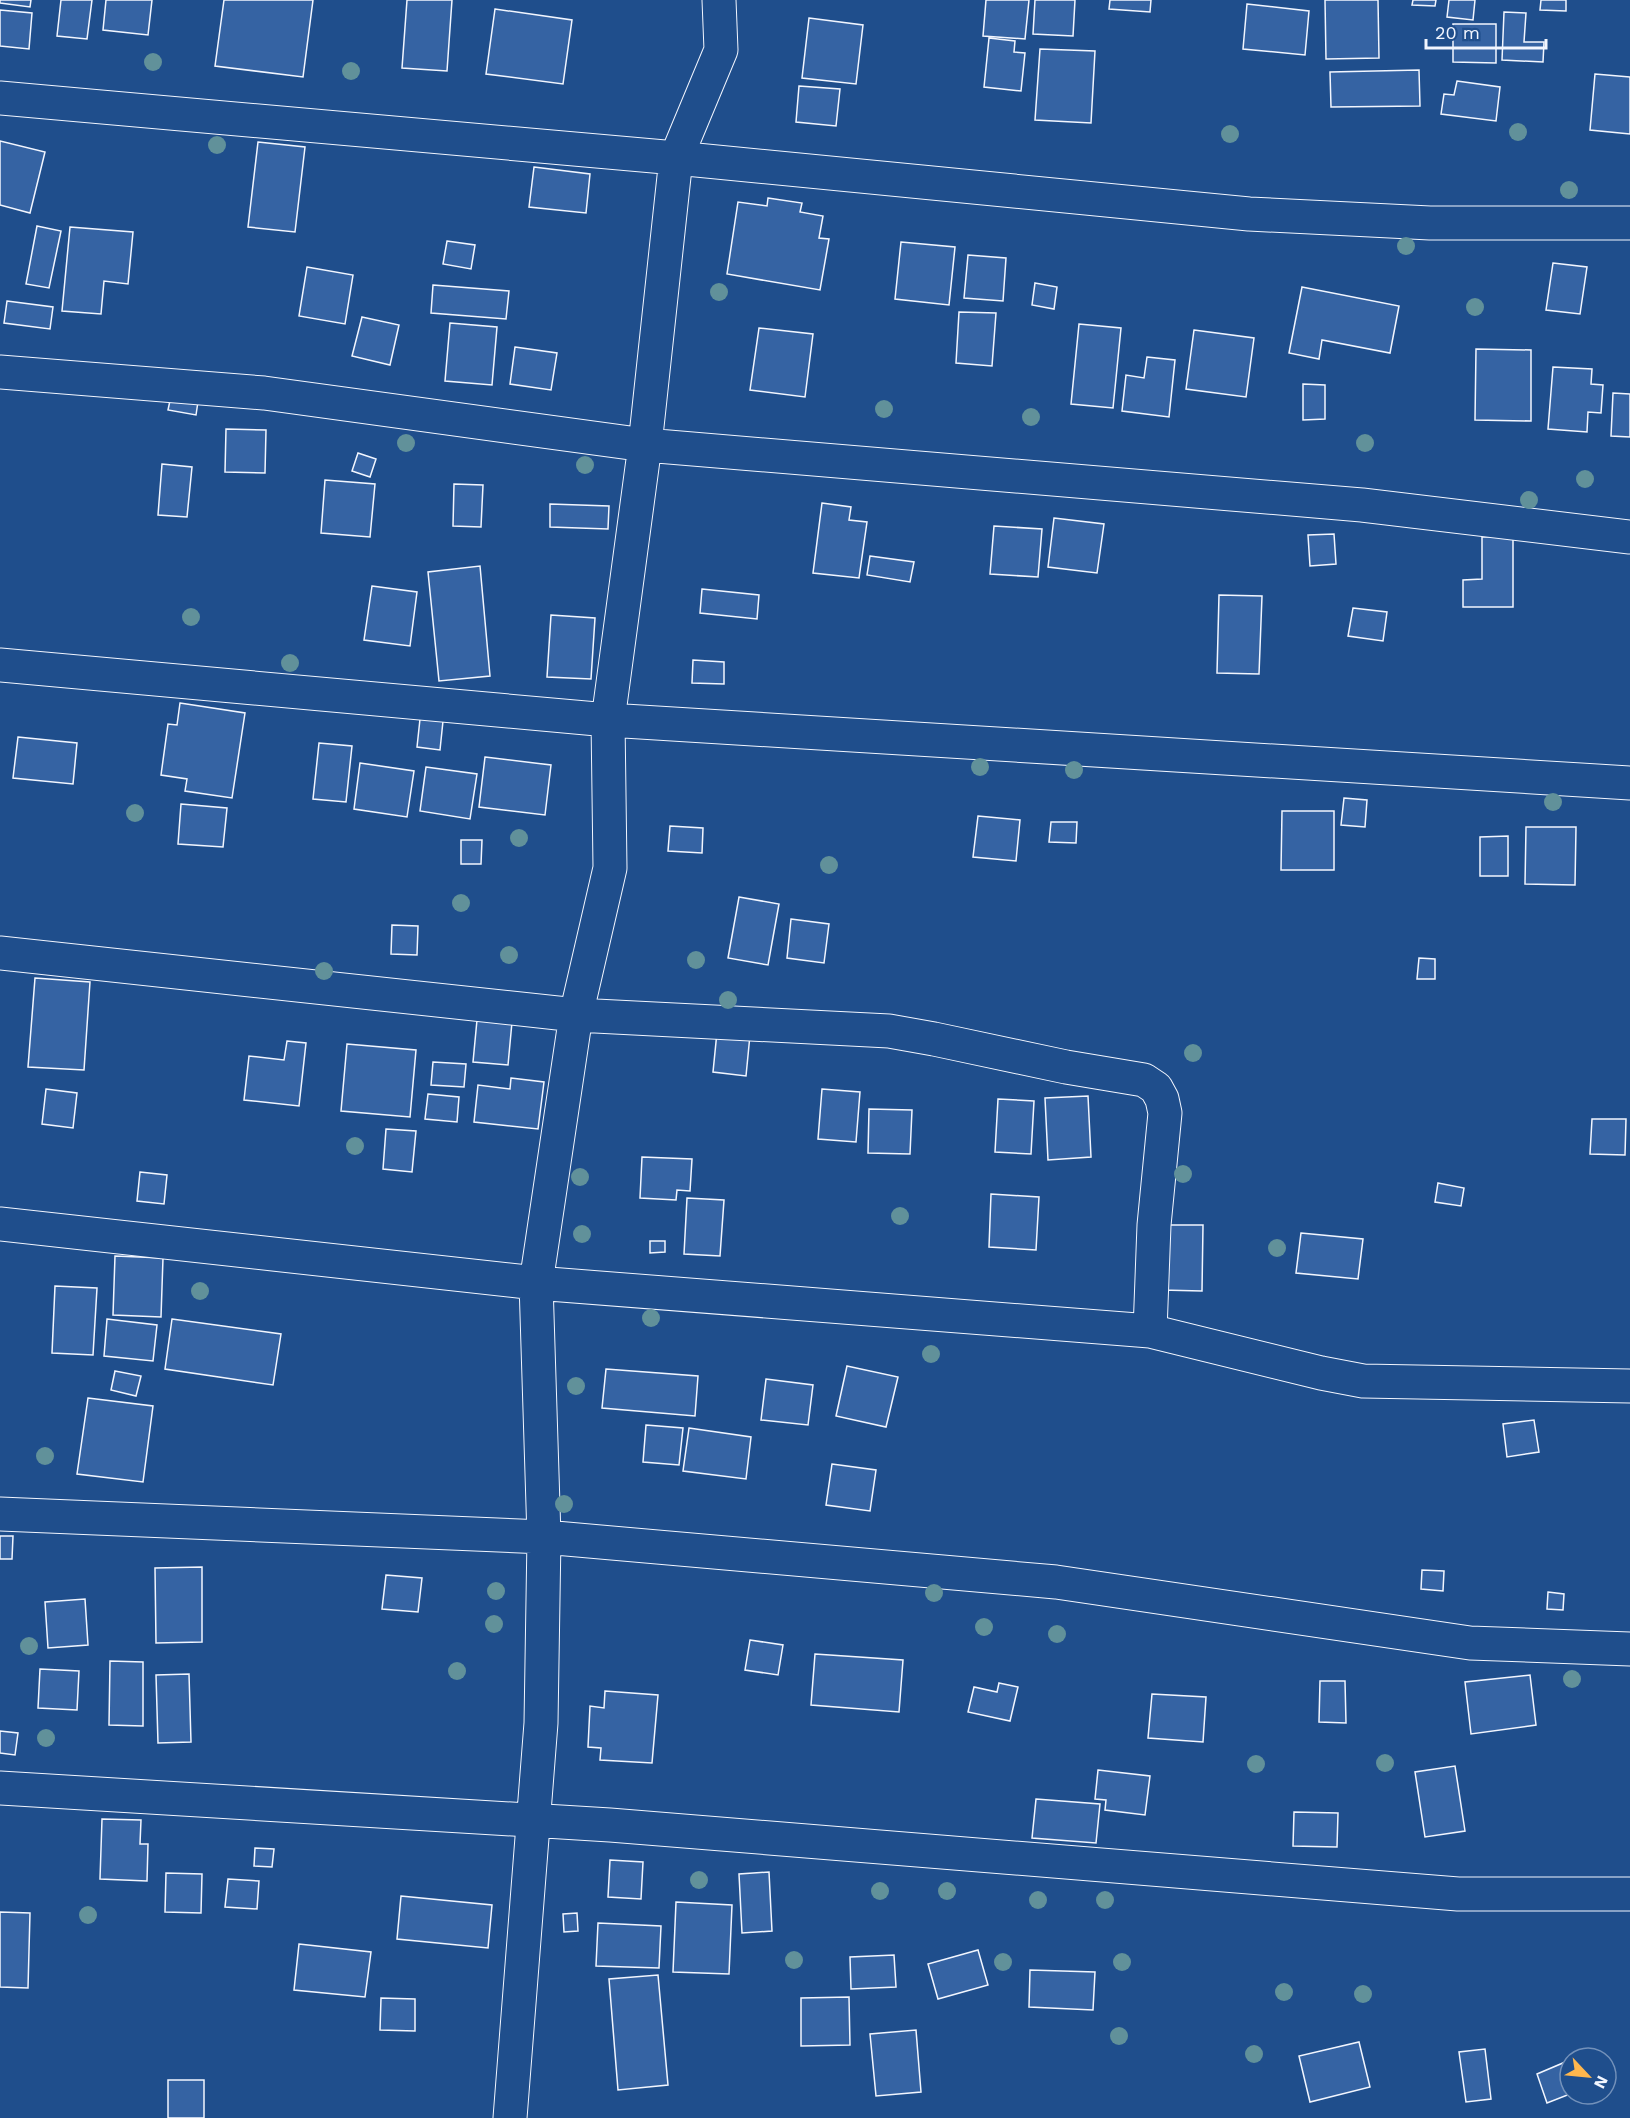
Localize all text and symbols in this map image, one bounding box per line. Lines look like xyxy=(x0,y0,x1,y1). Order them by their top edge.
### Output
scale bar xyxy=(1426,12,1546,50)
text: 20 m xyxy=(1435,22,1480,43)
north arrow xyxy=(1558,2046,1618,2106)
text: N xyxy=(1590,2073,1612,2092)

